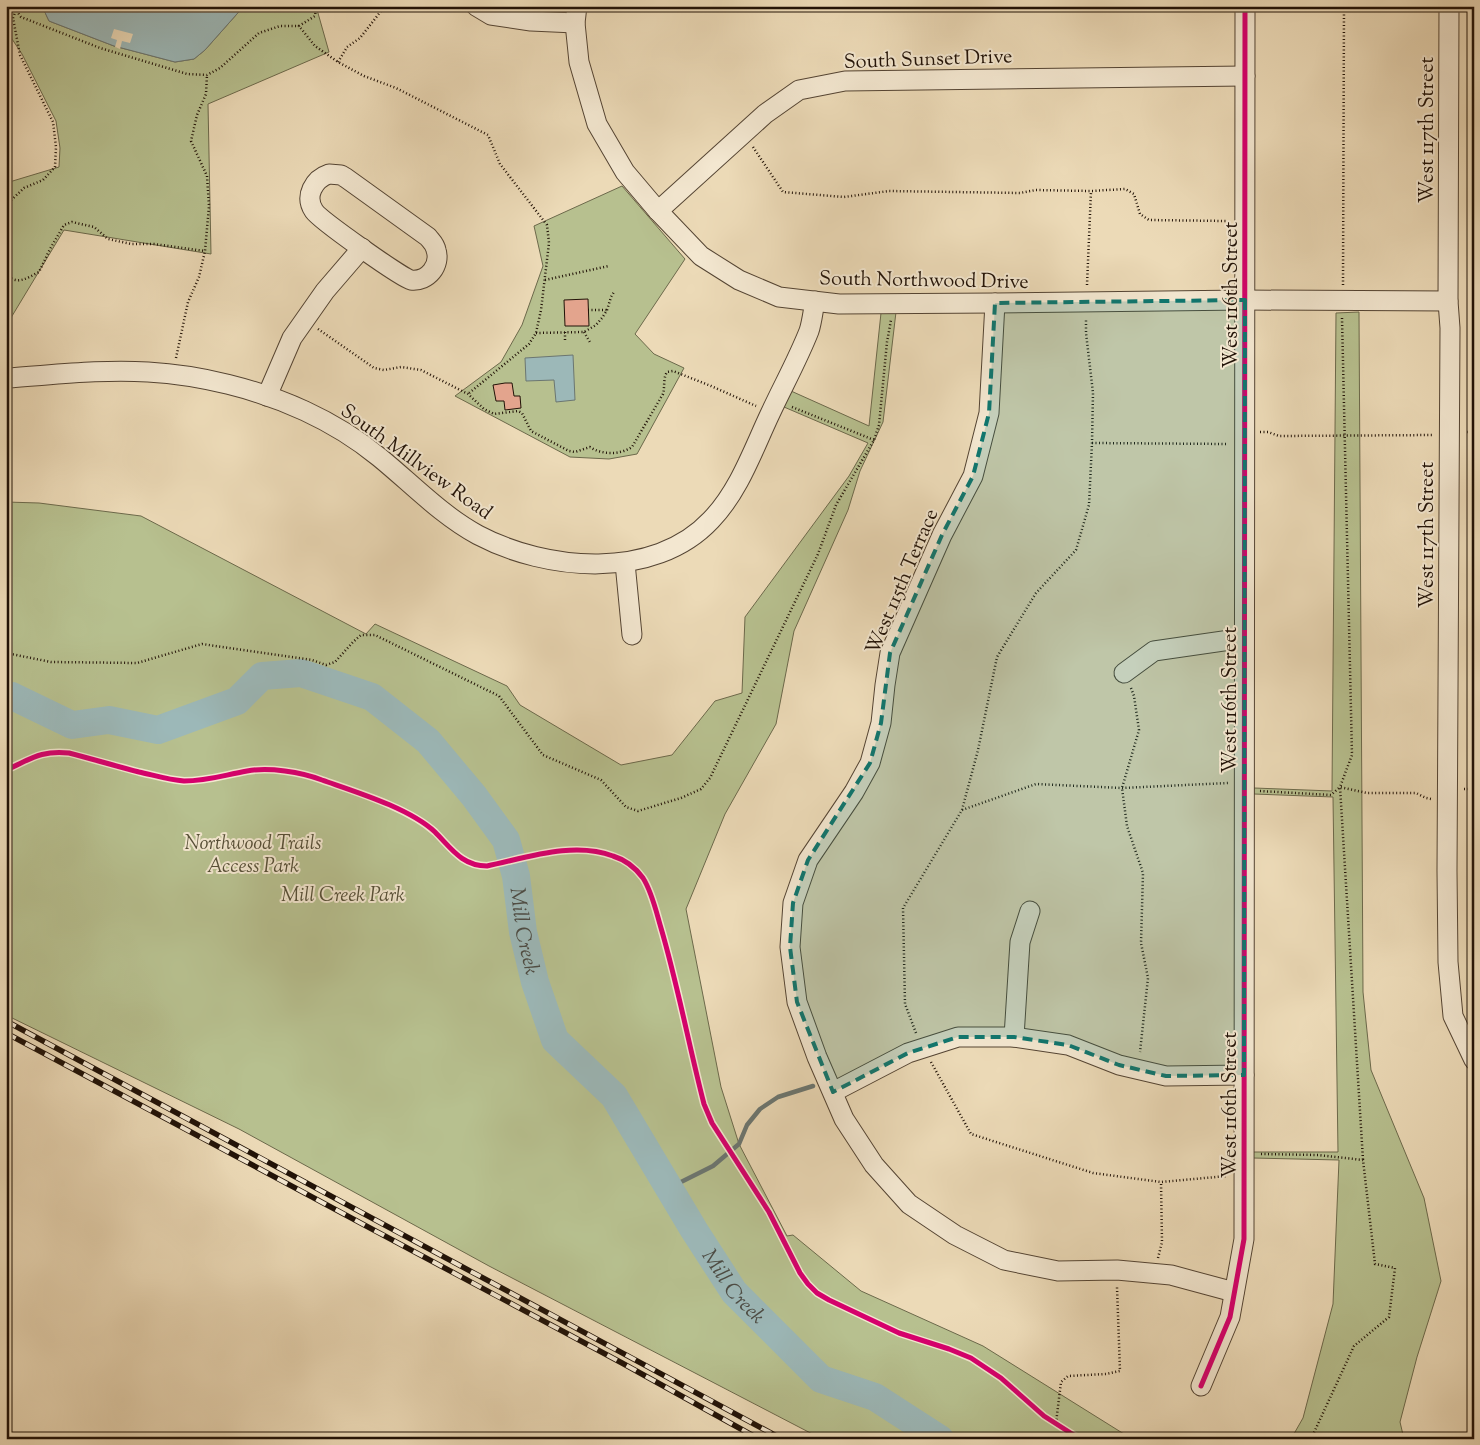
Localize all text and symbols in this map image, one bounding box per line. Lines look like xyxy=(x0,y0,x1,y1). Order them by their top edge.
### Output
street label: South Sunset Drive xyxy=(843,43,1013,78)
street label: West 117th Street xyxy=(1414,57,1443,203)
street label: West 116th Street xyxy=(1218,222,1247,368)
street label: South Northwood Drive xyxy=(819,265,1029,298)
street label: South Millview Road xyxy=(334,398,497,528)
street label: West 117th Street xyxy=(1414,462,1443,608)
street label: West 115th Terrace xyxy=(860,505,947,659)
street label: West 116th Street xyxy=(1217,627,1246,773)
park label: Northwood Trails Access Park xyxy=(184,830,322,882)
park label: Mill Creek Park xyxy=(281,882,405,911)
water label: Mill Creek xyxy=(501,886,546,979)
street label: West 116th Street xyxy=(1217,1032,1246,1178)
water label: Mill Creek xyxy=(693,1244,771,1332)

